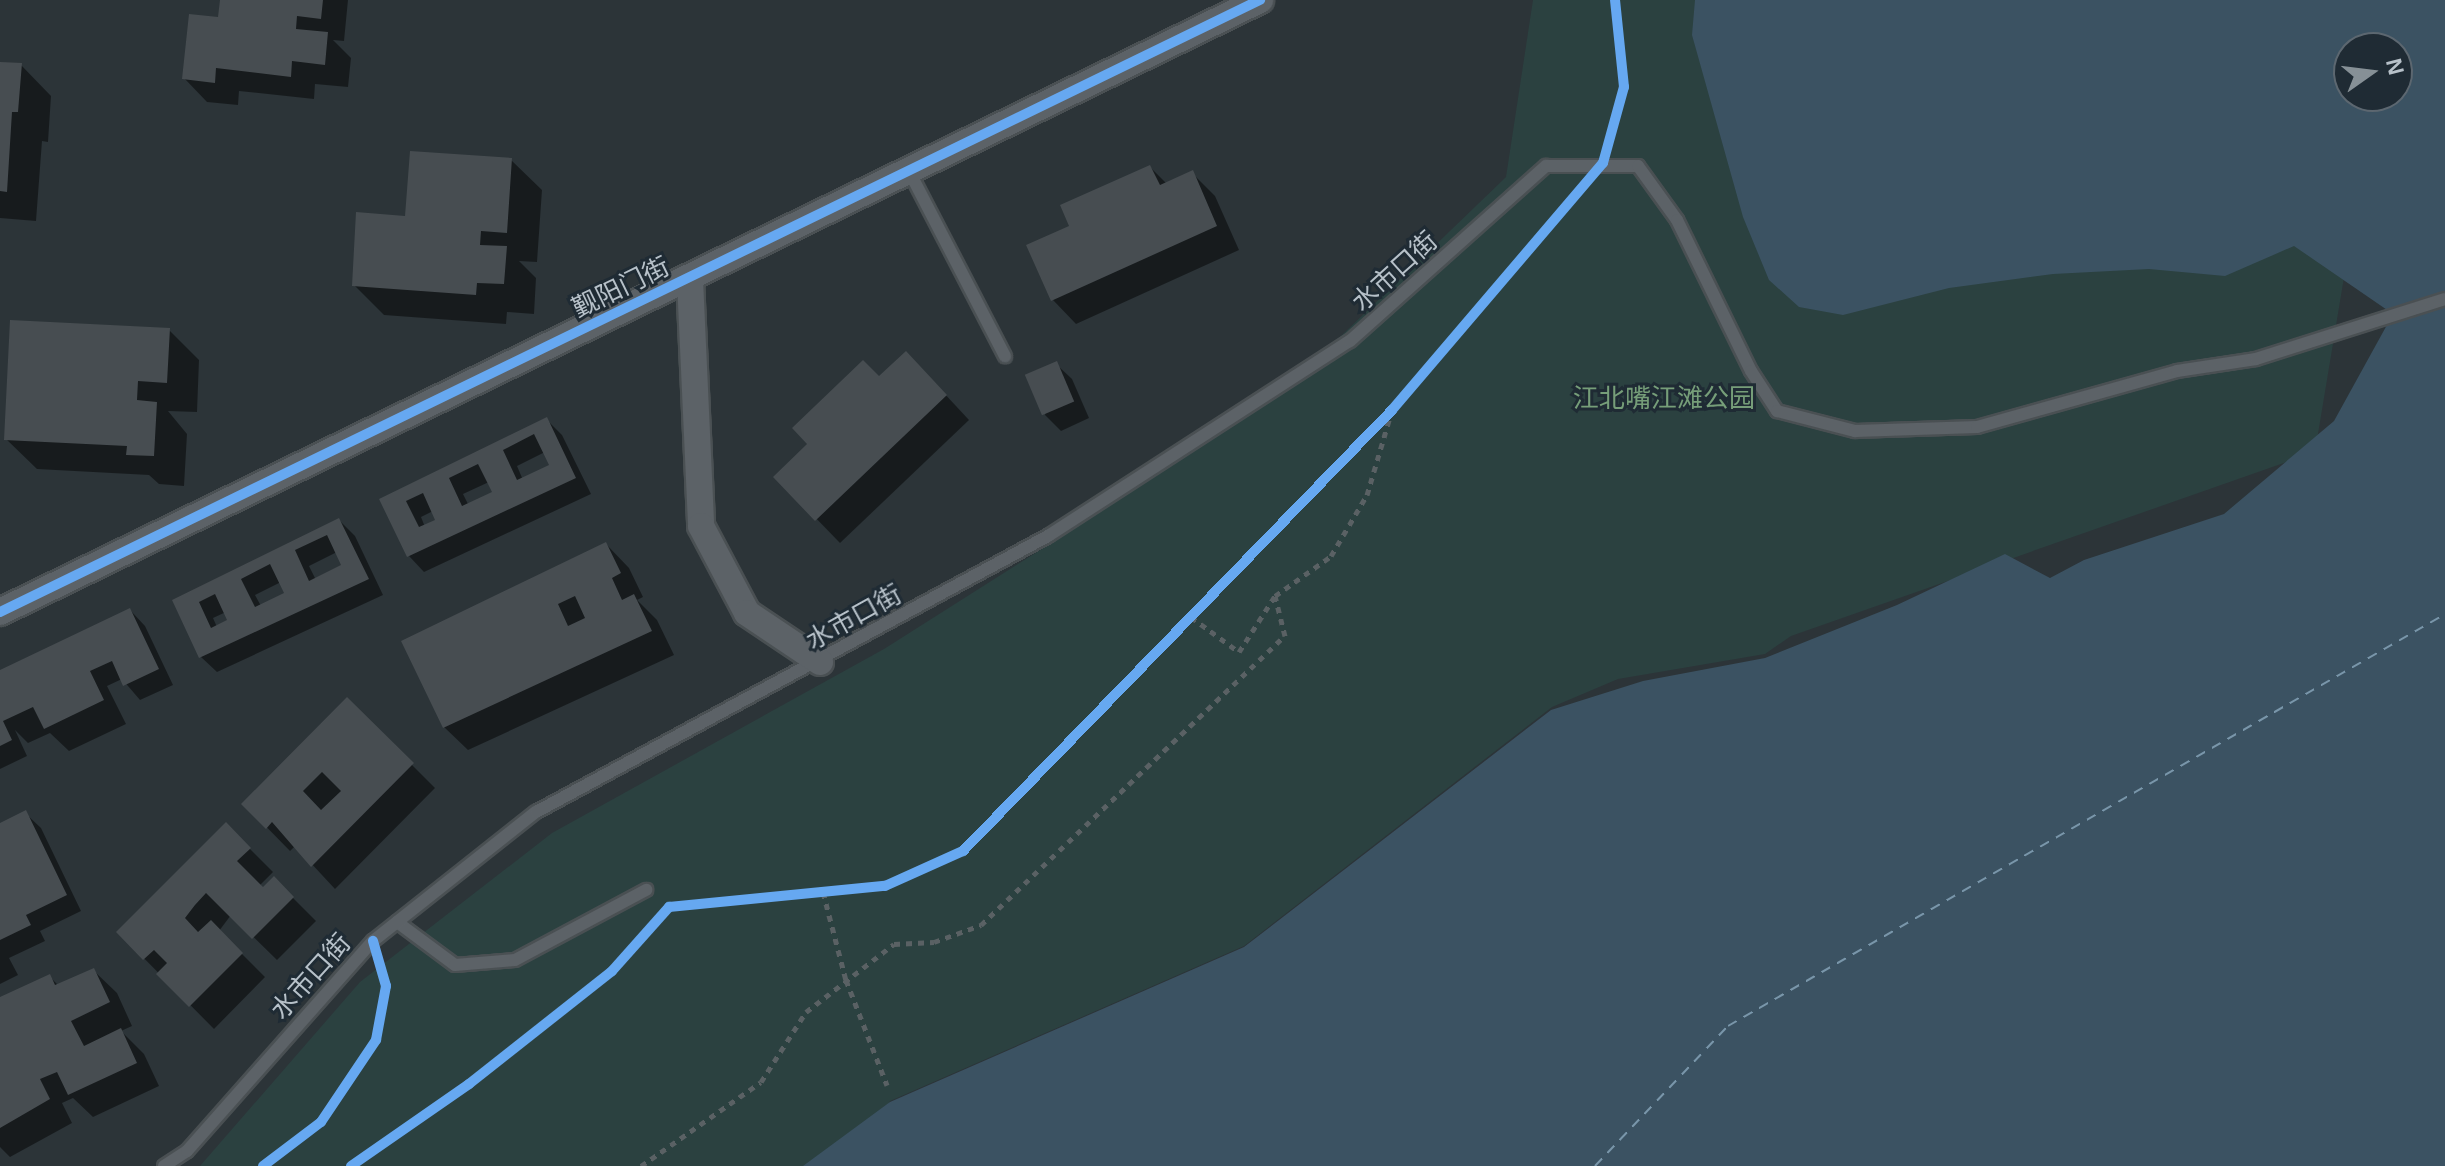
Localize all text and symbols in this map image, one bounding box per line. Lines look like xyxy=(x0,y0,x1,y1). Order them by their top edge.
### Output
north arrow xyxy=(2333,32,2413,112)
text: N xyxy=(2381,56,2409,77)
street label: 水市口街 xyxy=(1346,226,1444,318)
street label: 觐阳门街 xyxy=(567,251,675,325)
park label: 江北嘴江滩公园 xyxy=(1573,383,1755,415)
street label: 水市口街 xyxy=(801,579,907,657)
street label: 水市口街 xyxy=(265,928,357,1026)

